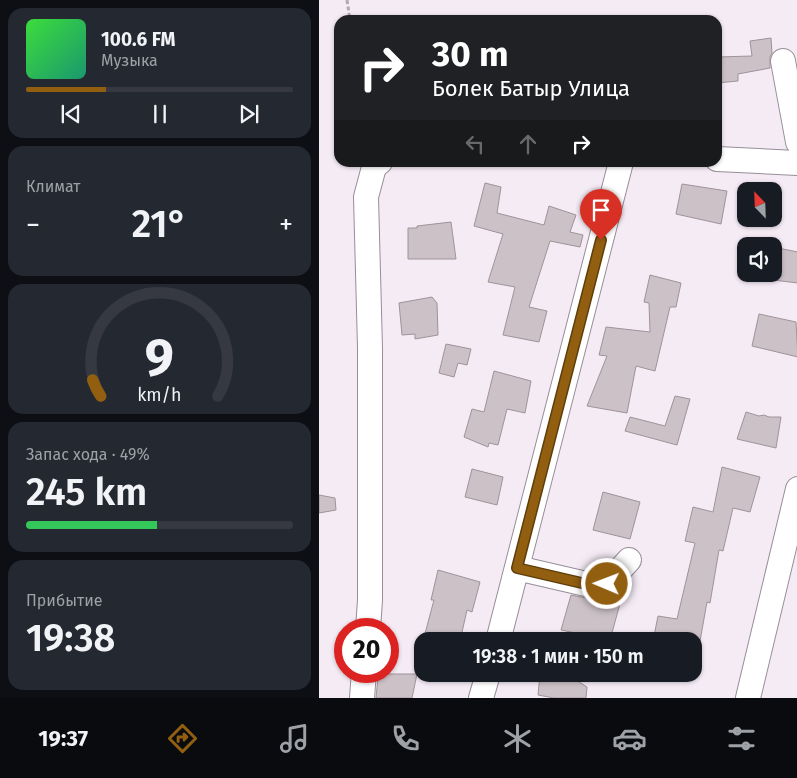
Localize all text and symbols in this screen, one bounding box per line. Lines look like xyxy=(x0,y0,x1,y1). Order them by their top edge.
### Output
text: 100.6 FM xyxy=(101,28,175,51)
text: 30 m xyxy=(432,33,509,75)
icon: right xyxy=(349,35,414,100)
text: Музыка xyxy=(101,51,158,70)
text: Болек Батыр Улица xyxy=(432,75,630,102)
icon: previous xyxy=(57,100,85,128)
icon: pause xyxy=(146,100,174,128)
icon: next xyxy=(235,100,263,128)
icon: left xyxy=(461,130,489,158)
icon: ahead xyxy=(514,130,542,158)
icon: right xyxy=(567,130,595,158)
text: Климат xyxy=(26,177,81,196)
north arrow xyxy=(737,182,781,228)
map controls xyxy=(737,182,782,282)
pin xyxy=(580,189,622,240)
icon: arrive xyxy=(587,196,615,224)
text: 21° xyxy=(132,201,187,247)
text: − xyxy=(26,208,40,241)
text: + xyxy=(279,208,293,241)
button: sound xyxy=(737,237,782,282)
text: 9 xyxy=(145,326,174,389)
text: km/h xyxy=(137,384,182,406)
text: Запас хода · 49% xyxy=(26,445,150,464)
text: 245 km xyxy=(26,469,147,515)
position arrow xyxy=(580,557,632,609)
text: Прибытие xyxy=(26,591,102,610)
text: 19:38 xyxy=(26,615,115,661)
speed limit sign: 20 xyxy=(334,618,399,683)
text: 19:38 · 1 мин · 150 m xyxy=(472,645,644,668)
icon: directions xyxy=(165,721,200,756)
icon: music xyxy=(277,721,312,756)
icon: phone xyxy=(388,721,423,756)
icon: climate xyxy=(500,721,535,756)
icon: car xyxy=(612,721,647,756)
icon: filters xyxy=(724,721,759,756)
text: 19:37 xyxy=(38,725,88,752)

